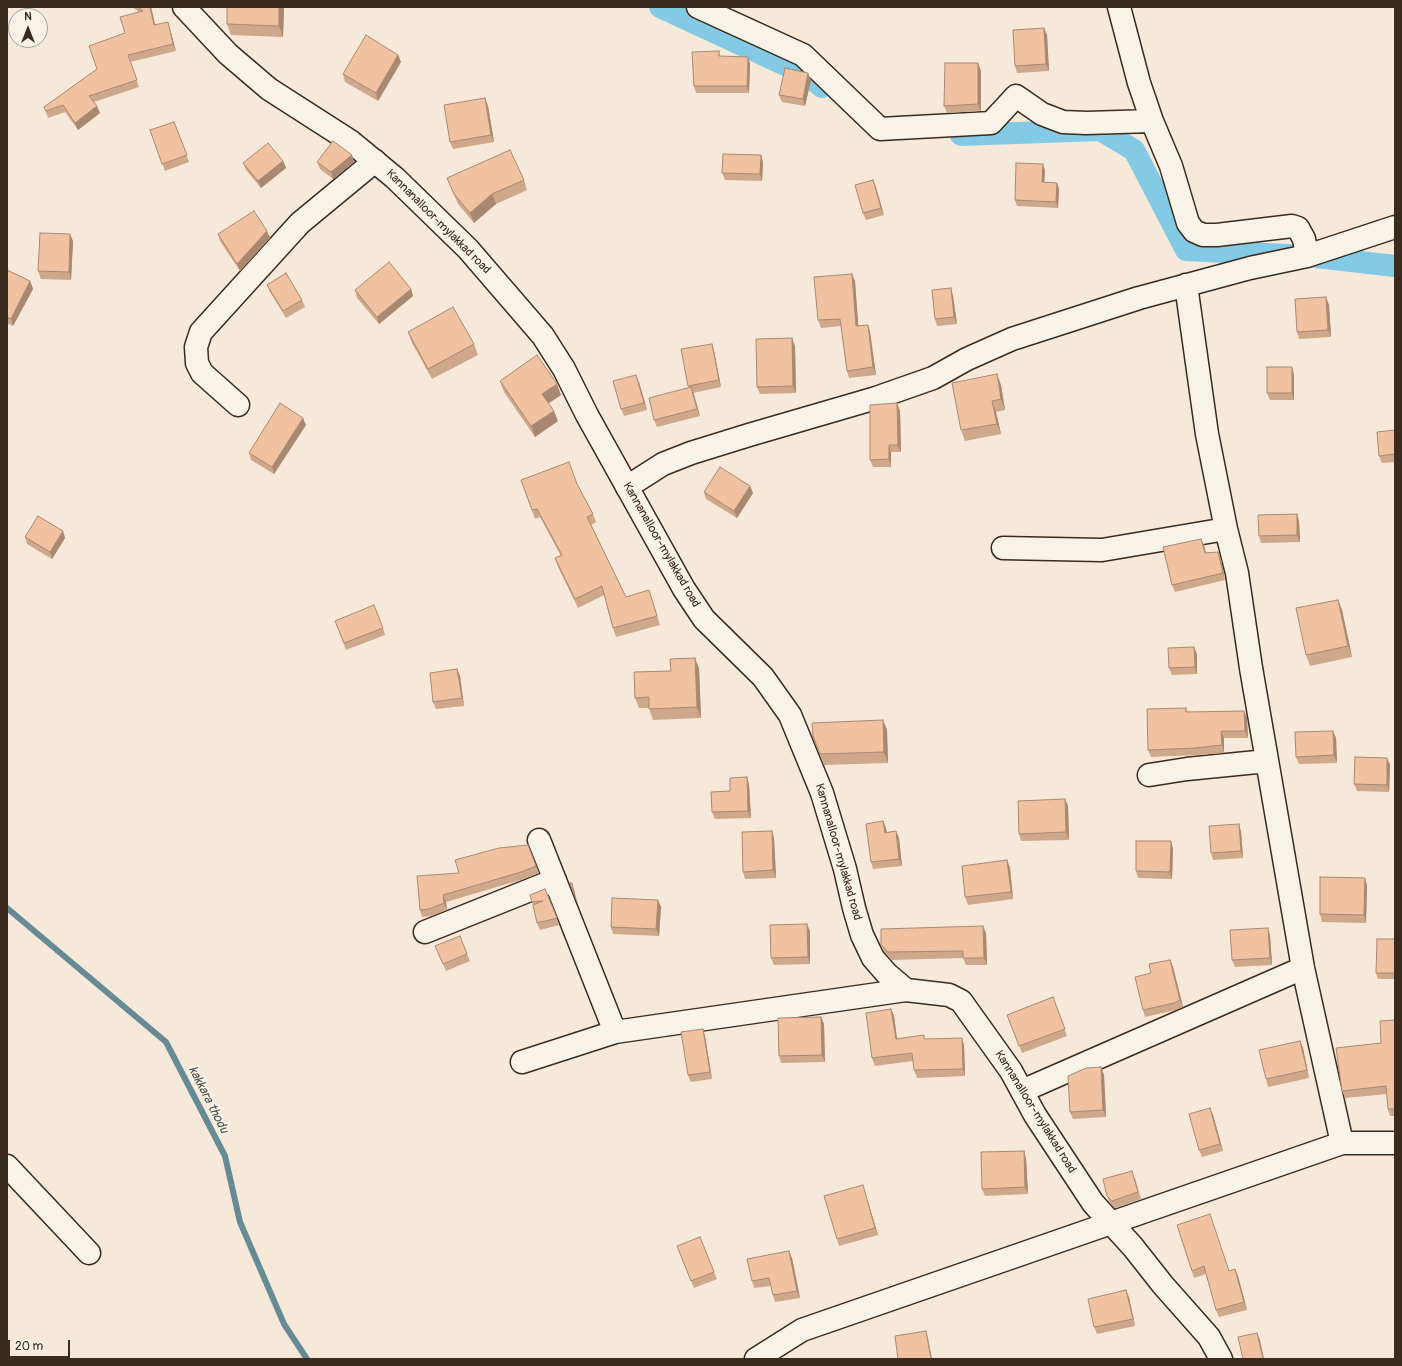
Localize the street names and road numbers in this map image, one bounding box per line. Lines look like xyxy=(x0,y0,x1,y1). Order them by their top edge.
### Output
street label: Kannanalloor-mylakkad road xyxy=(383,167,493,277)
street label: Kannanalloor-mylakkad road xyxy=(619,480,703,610)
street label: Kannanalloor-mylakkad road xyxy=(812,782,864,922)
street label: Kannanalloor-mylakkad road xyxy=(991,1048,1079,1176)

